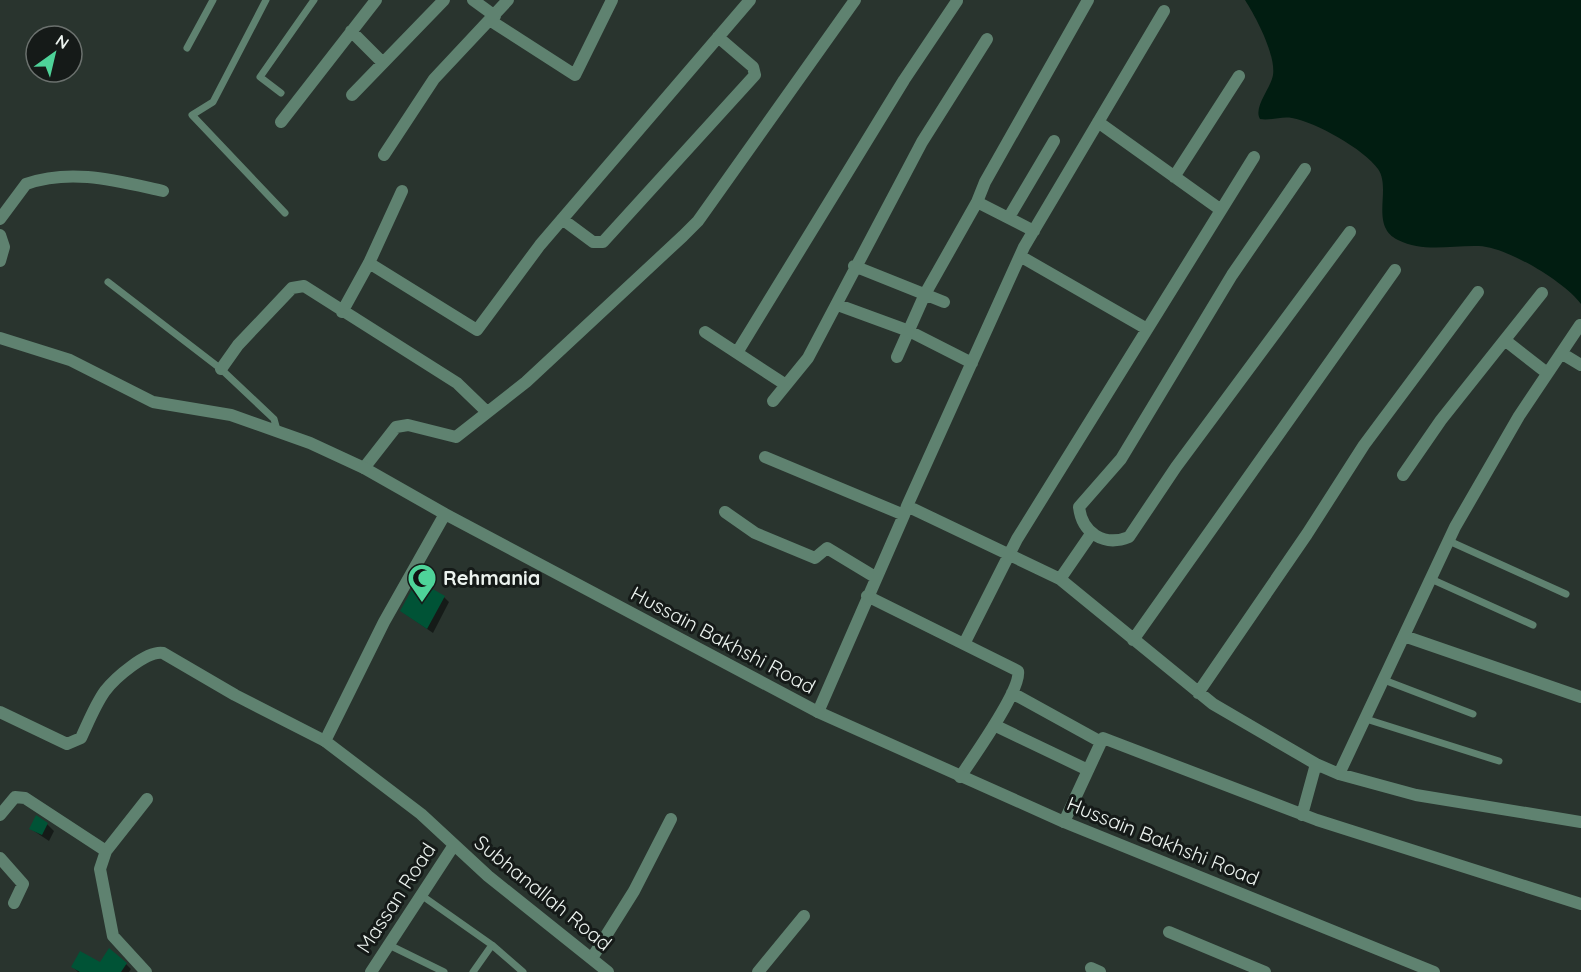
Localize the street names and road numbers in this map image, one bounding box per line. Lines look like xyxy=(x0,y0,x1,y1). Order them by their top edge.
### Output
street label: Hussain Bakhshi Road xyxy=(627,580,820,699)
street label: Hussain Bakhshi Road xyxy=(1063,790,1263,891)
street label: Subhanallah Road xyxy=(470,830,617,956)
street label: Massan Road xyxy=(351,838,440,958)

